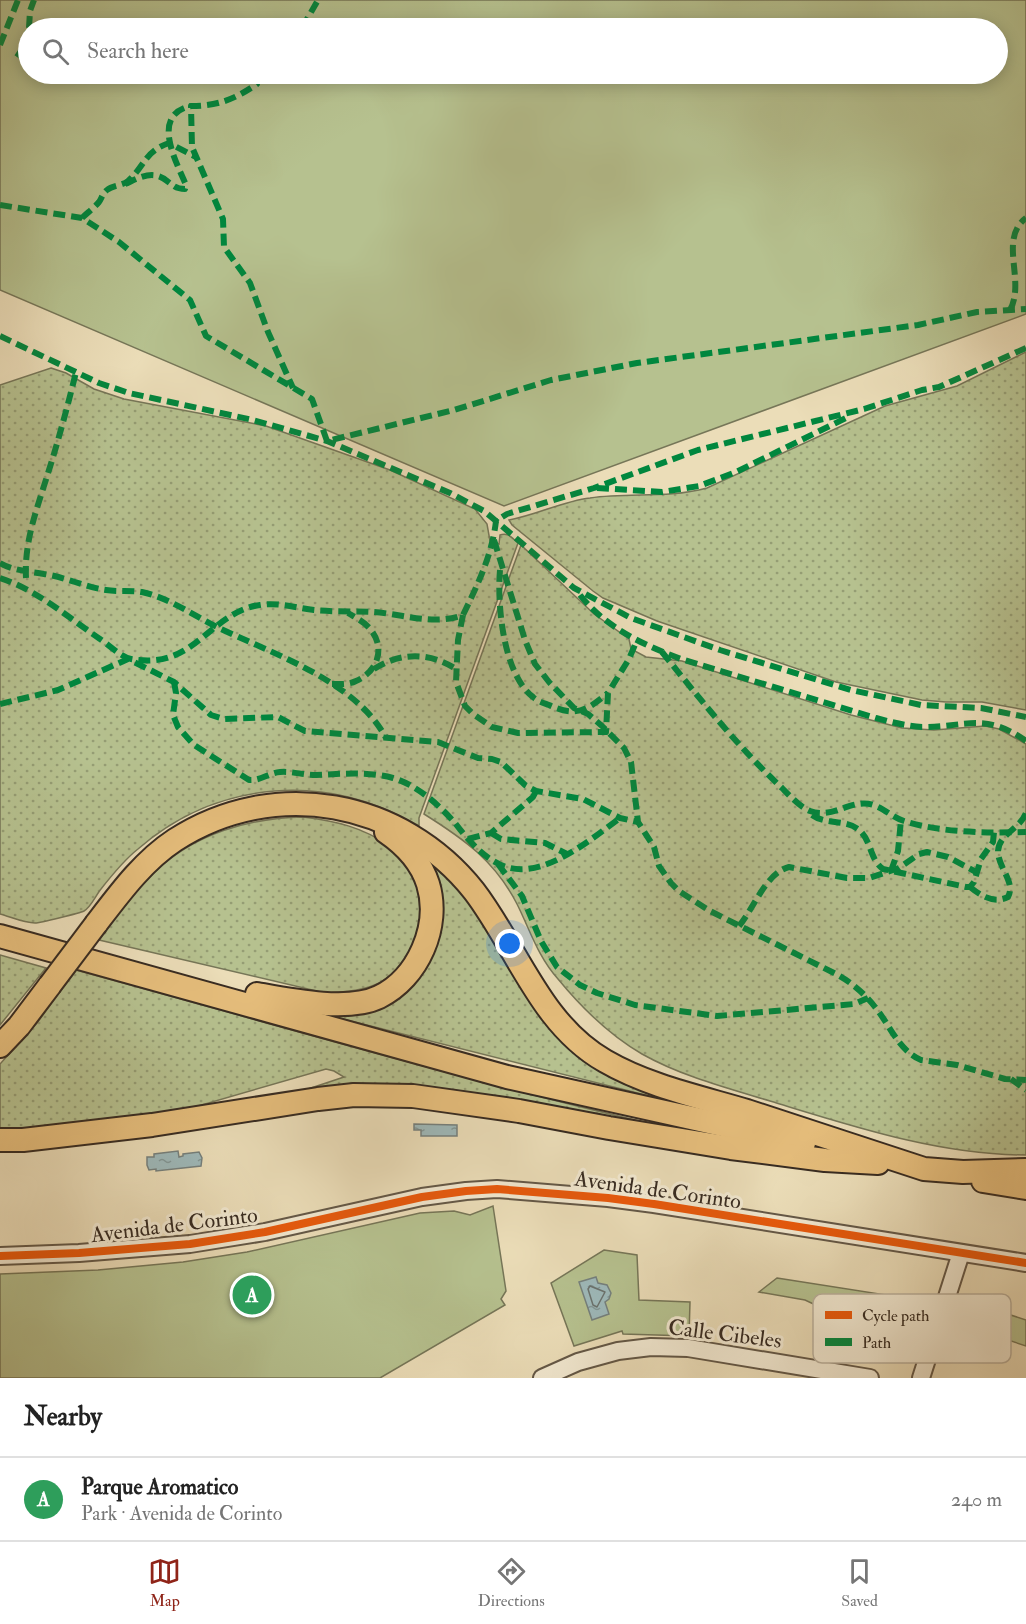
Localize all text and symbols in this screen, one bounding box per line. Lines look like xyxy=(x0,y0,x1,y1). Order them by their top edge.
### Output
search box xyxy=(18,18,1008,84)
icon: search xyxy=(39,35,72,68)
text: Search here xyxy=(87,37,189,65)
your location xyxy=(495,929,524,958)
street label: Avenida de Corinto xyxy=(572,1164,743,1216)
street label: Avenida de Corinto xyxy=(88,1201,259,1249)
pin: A xyxy=(232,1272,272,1318)
legend xyxy=(813,1294,1011,1363)
text: Cycle path xyxy=(862,1306,930,1327)
street label: Calle Cibeles xyxy=(667,1313,783,1355)
text: Path xyxy=(862,1333,892,1353)
text: Nearby xyxy=(24,1401,102,1433)
text: Parque Aromatico xyxy=(81,1473,238,1501)
text: A xyxy=(37,1487,50,1512)
text: 240 m xyxy=(951,1487,1002,1512)
text: Park · Avenida de Corinto xyxy=(81,1501,282,1526)
tab: Map xyxy=(148,1555,181,1611)
tab: Directions xyxy=(478,1555,545,1611)
tab: Saved xyxy=(841,1555,878,1611)

